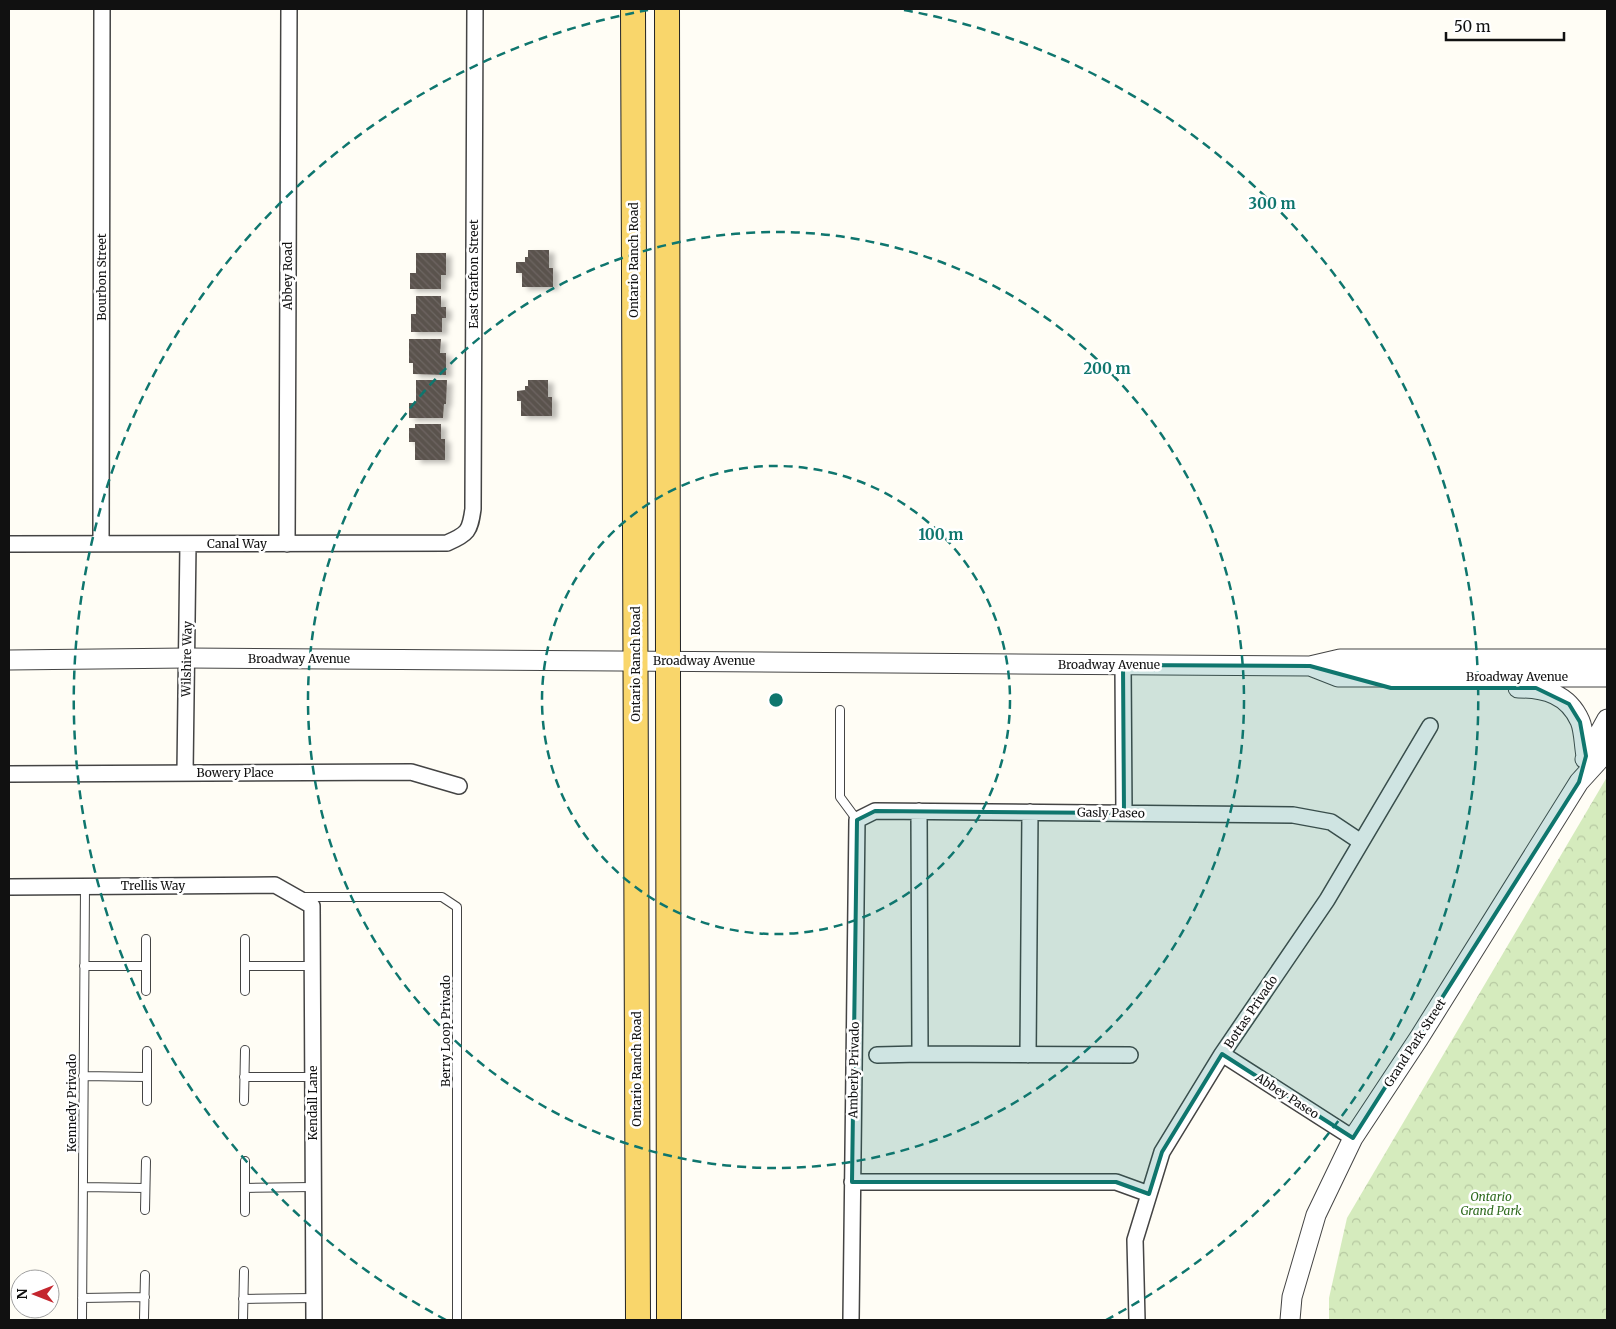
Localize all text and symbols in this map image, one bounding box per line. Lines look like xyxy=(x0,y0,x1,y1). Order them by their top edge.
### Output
scale bar xyxy=(1446,10,1564,42)
text: 50 m xyxy=(1454,17,1491,36)
text: 300 m xyxy=(1248,194,1296,213)
street label: Ontario Ranch Road xyxy=(626,202,641,318)
street label: East Grafton Street xyxy=(466,219,481,329)
street label: Bourbon Street xyxy=(94,233,109,321)
street label: Abbey Road xyxy=(280,242,295,311)
text: 200 m xyxy=(1083,359,1131,378)
text: 100 m xyxy=(919,525,963,544)
street label: Canal Way xyxy=(207,536,267,551)
street label: Ontario Ranch Road xyxy=(628,606,643,722)
street label: Wilshire Way xyxy=(178,621,195,698)
street label: Broadway Avenue xyxy=(248,651,350,666)
street label: Broadway Avenue xyxy=(653,653,755,668)
street label: Broadway Avenue xyxy=(1058,657,1160,672)
street label: Broadway Avenue xyxy=(1466,669,1568,684)
centre of rings xyxy=(767,691,785,709)
street label: Bowery Place xyxy=(196,765,274,780)
street label: Gasly Paseo xyxy=(1077,804,1145,821)
street label: Trellis Way xyxy=(121,878,185,893)
street label: Bottas Privado xyxy=(1221,973,1280,1051)
street label: Berry Loop Privado xyxy=(438,975,453,1087)
street label: Grand Park Street xyxy=(1380,996,1449,1090)
street label: Ontario Ranch Road xyxy=(629,1011,644,1127)
street label: Amberly Privado xyxy=(845,1021,862,1120)
street label: Kennedy Privado xyxy=(64,1054,79,1152)
street label: Kendall Lane xyxy=(305,1065,320,1141)
street label: Abbey Paseo xyxy=(1252,1069,1322,1122)
park label: Ontario Grand Park xyxy=(1460,1189,1522,1218)
north arrow xyxy=(10,1269,60,1319)
text: N xyxy=(13,1288,31,1300)

